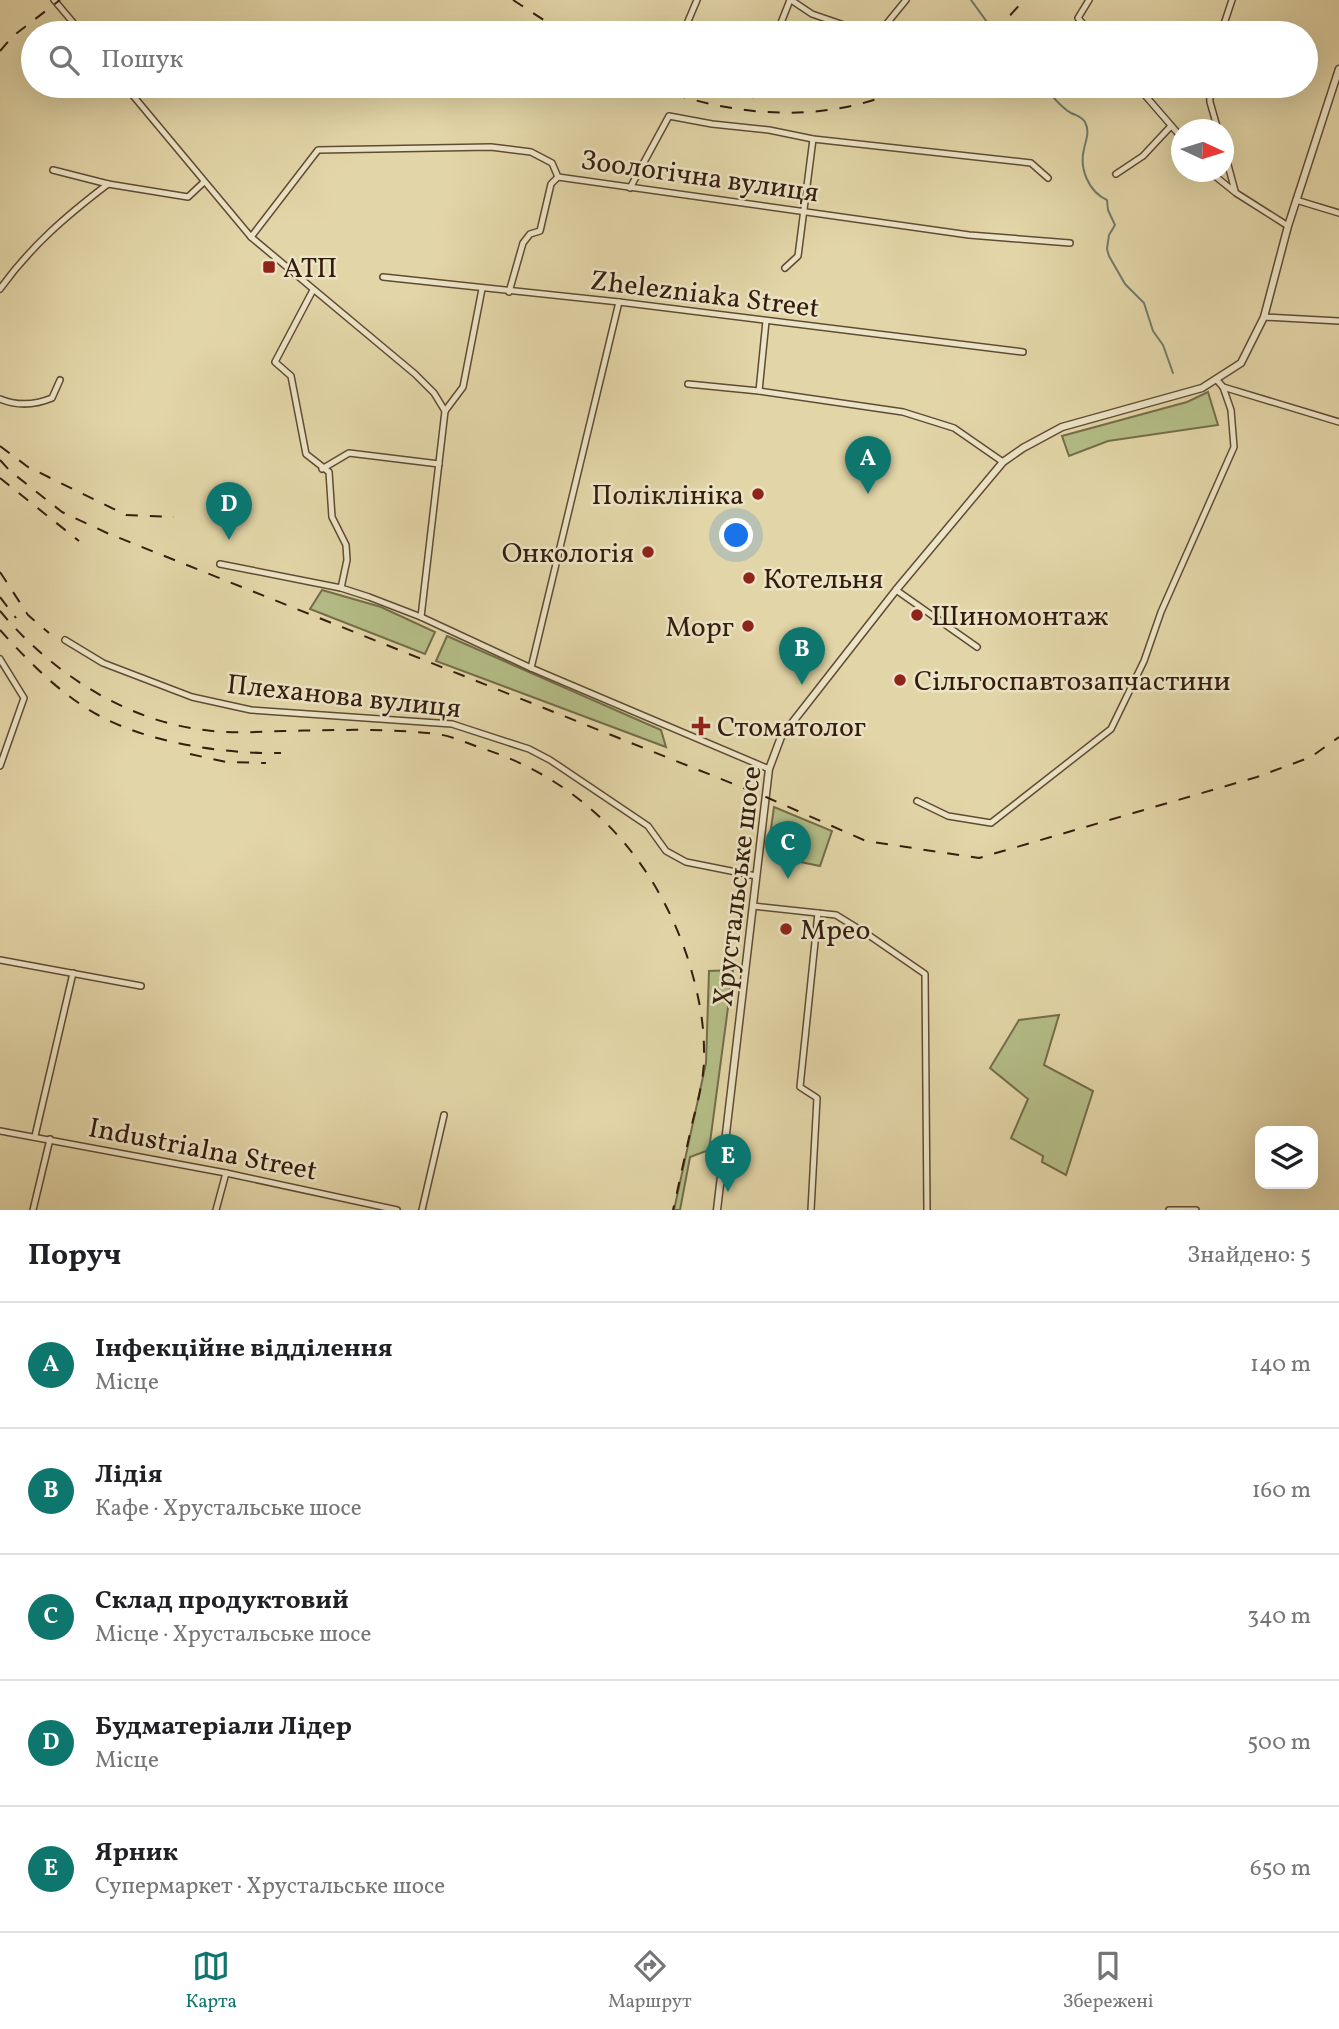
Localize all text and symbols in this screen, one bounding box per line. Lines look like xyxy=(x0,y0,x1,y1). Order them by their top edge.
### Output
search box xyxy=(21,21,1318,98)
icon: search xyxy=(45,41,83,79)
text: Пошук xyxy=(101,42,183,78)
north arrow xyxy=(1171,119,1234,182)
street label: Зоологічна вулиця xyxy=(578,141,821,213)
place label: АТП xyxy=(283,250,337,289)
marker: АТП xyxy=(261,259,277,275)
street label: Zhelezniaka Street xyxy=(588,262,822,329)
pin: A xyxy=(845,436,891,494)
place label: Поліклініка xyxy=(592,477,744,516)
pin: D xyxy=(206,482,252,540)
marker: Поліклініка xyxy=(750,486,766,502)
your location xyxy=(719,518,753,552)
place label: Онкологія xyxy=(502,535,634,574)
marker: Онкологія xyxy=(640,544,656,560)
place label: Котельня xyxy=(763,561,883,600)
marker: Котельня xyxy=(741,570,757,586)
place label: Шиномонтаж xyxy=(931,598,1109,637)
marker: Шиномонтаж xyxy=(909,607,925,623)
place label: Морг xyxy=(665,609,734,648)
marker: Морг xyxy=(740,618,756,634)
pin: B xyxy=(779,627,825,685)
place label: Сільгоспавтозапчастини xyxy=(914,663,1231,702)
street label: Плеханова вулиця xyxy=(225,666,463,729)
marker: Сільгоспавтозапчастини xyxy=(892,672,908,688)
place label: Стоматолог xyxy=(717,709,866,748)
marker: Стоматолог xyxy=(691,716,711,736)
street label: Хрустальське шосе xyxy=(704,764,773,1009)
pin: C xyxy=(765,821,811,879)
place label: Мрео xyxy=(800,912,870,951)
marker: Мрео xyxy=(778,921,794,937)
street label: Industrialna Street xyxy=(85,1109,320,1192)
map controls xyxy=(1255,1126,1318,1189)
button: layers xyxy=(1255,1126,1318,1189)
pin: E xyxy=(705,1134,751,1192)
text: Поруч xyxy=(28,1235,121,1277)
text: Знайдено: 5 xyxy=(1187,1240,1311,1272)
text: Інфекційне відділення xyxy=(95,1331,393,1367)
text: A xyxy=(43,1349,59,1381)
text: 140 m xyxy=(1250,1349,1311,1381)
text: Місце xyxy=(95,1367,159,1399)
text: Лідія xyxy=(95,1457,163,1493)
text: B xyxy=(43,1475,59,1507)
text: 160 m xyxy=(1252,1475,1311,1507)
text: Кафе · Хрустальське шосе xyxy=(95,1493,362,1525)
text: Склад продуктовий xyxy=(95,1583,349,1619)
text: C xyxy=(44,1601,58,1633)
text: 340 m xyxy=(1247,1601,1311,1633)
text: Місце · Хрустальське шосе xyxy=(95,1619,371,1651)
text: Будматеріали Лідер xyxy=(95,1709,352,1745)
text: D xyxy=(43,1727,59,1759)
text: 500 m xyxy=(1247,1727,1311,1759)
text: Місце xyxy=(95,1745,159,1777)
text: Ярник xyxy=(95,1835,178,1871)
text: E xyxy=(44,1853,58,1885)
text: 650 m xyxy=(1250,1853,1311,1885)
text: Супермаркет · Хрустальське шосе xyxy=(95,1871,445,1903)
tab: Карта xyxy=(185,1947,237,2015)
tab: Маршрут xyxy=(608,1947,692,2015)
tab: Збережені xyxy=(1063,1947,1154,2015)

